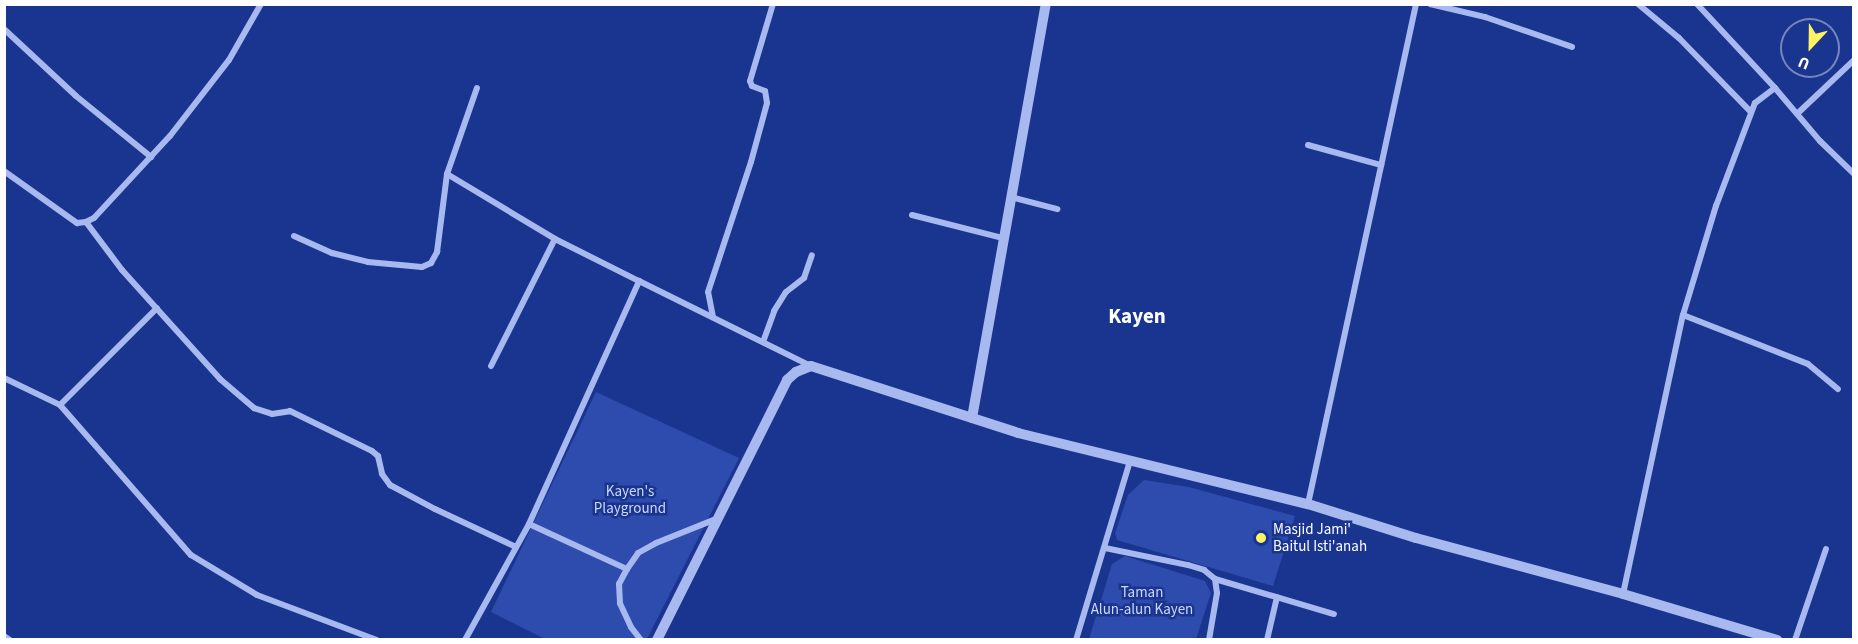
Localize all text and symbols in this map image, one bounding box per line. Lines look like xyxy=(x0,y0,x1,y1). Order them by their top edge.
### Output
north arrow xyxy=(1780,18,1840,78)
text: U xyxy=(1795,51,1813,75)
district label: Kayen xyxy=(1108,303,1166,329)
park label: Kayen's Playground xyxy=(594,482,666,517)
place label: Masjid Jami' Baitul Isti'anah xyxy=(1273,520,1367,555)
marker: Masjid Jami' Baitul Isti'anah xyxy=(1254,531,1268,545)
park label: Taman Alun-alun Kayen xyxy=(1091,583,1193,618)

